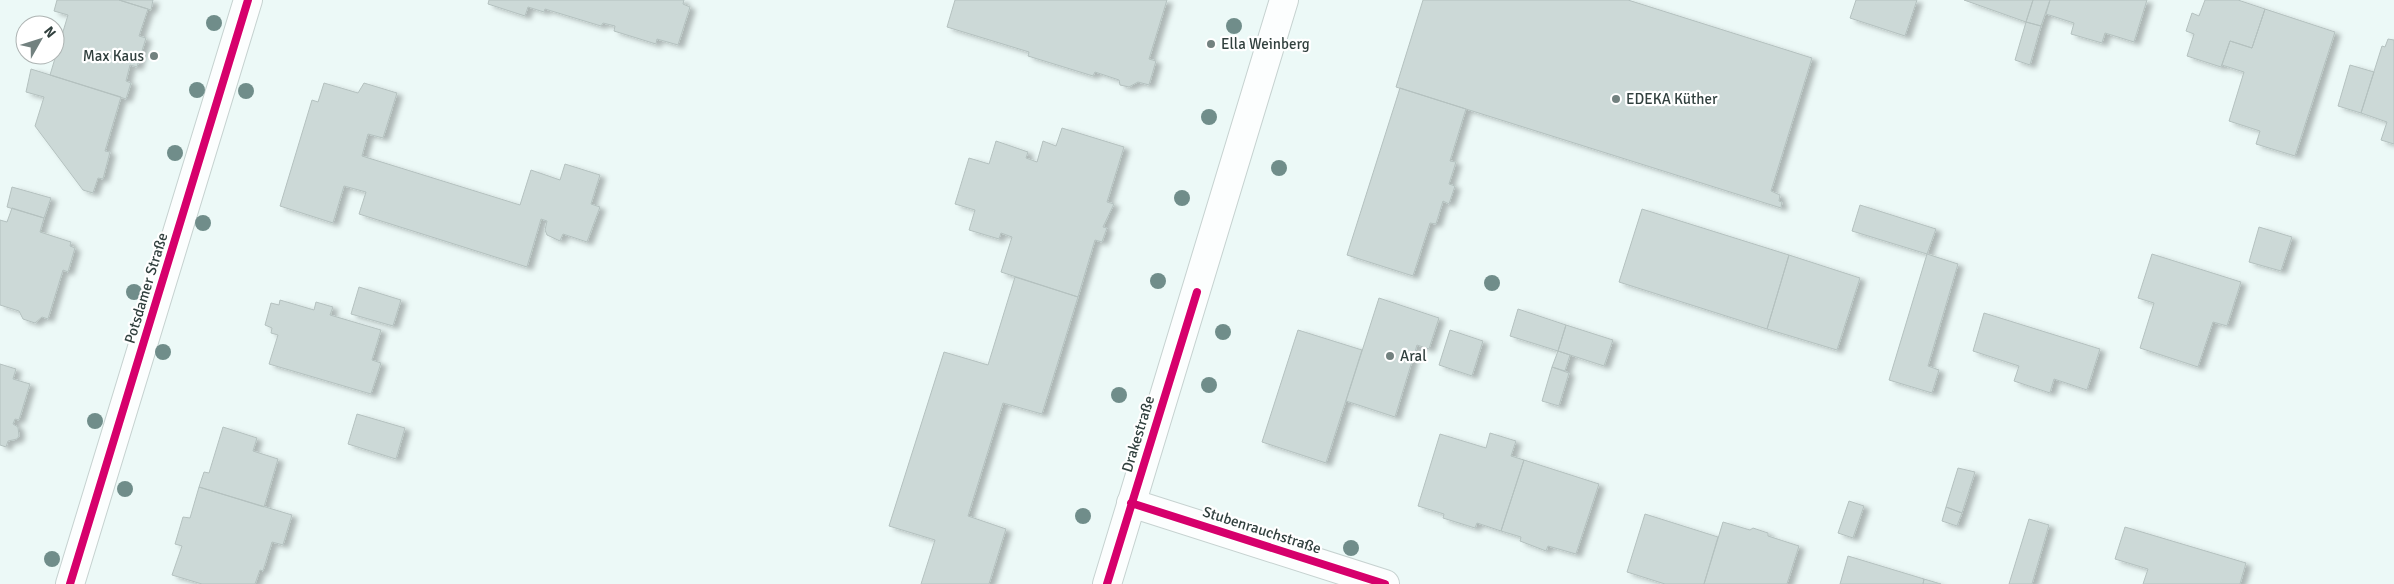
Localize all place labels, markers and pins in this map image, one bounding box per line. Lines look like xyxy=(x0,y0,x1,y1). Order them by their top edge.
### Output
place label: Ella Weinberg xyxy=(1221,35,1310,53)
marker: Ella Weinberg xyxy=(1205,38,1217,50)
place label: Max Kaus xyxy=(83,47,144,65)
marker: Max Kaus xyxy=(148,50,160,62)
place label: EDEKA Küther xyxy=(1626,90,1718,108)
marker: EDEKA Küther xyxy=(1610,93,1622,105)
place label: Aral xyxy=(1400,347,1427,365)
marker: Aral xyxy=(1384,350,1396,362)

